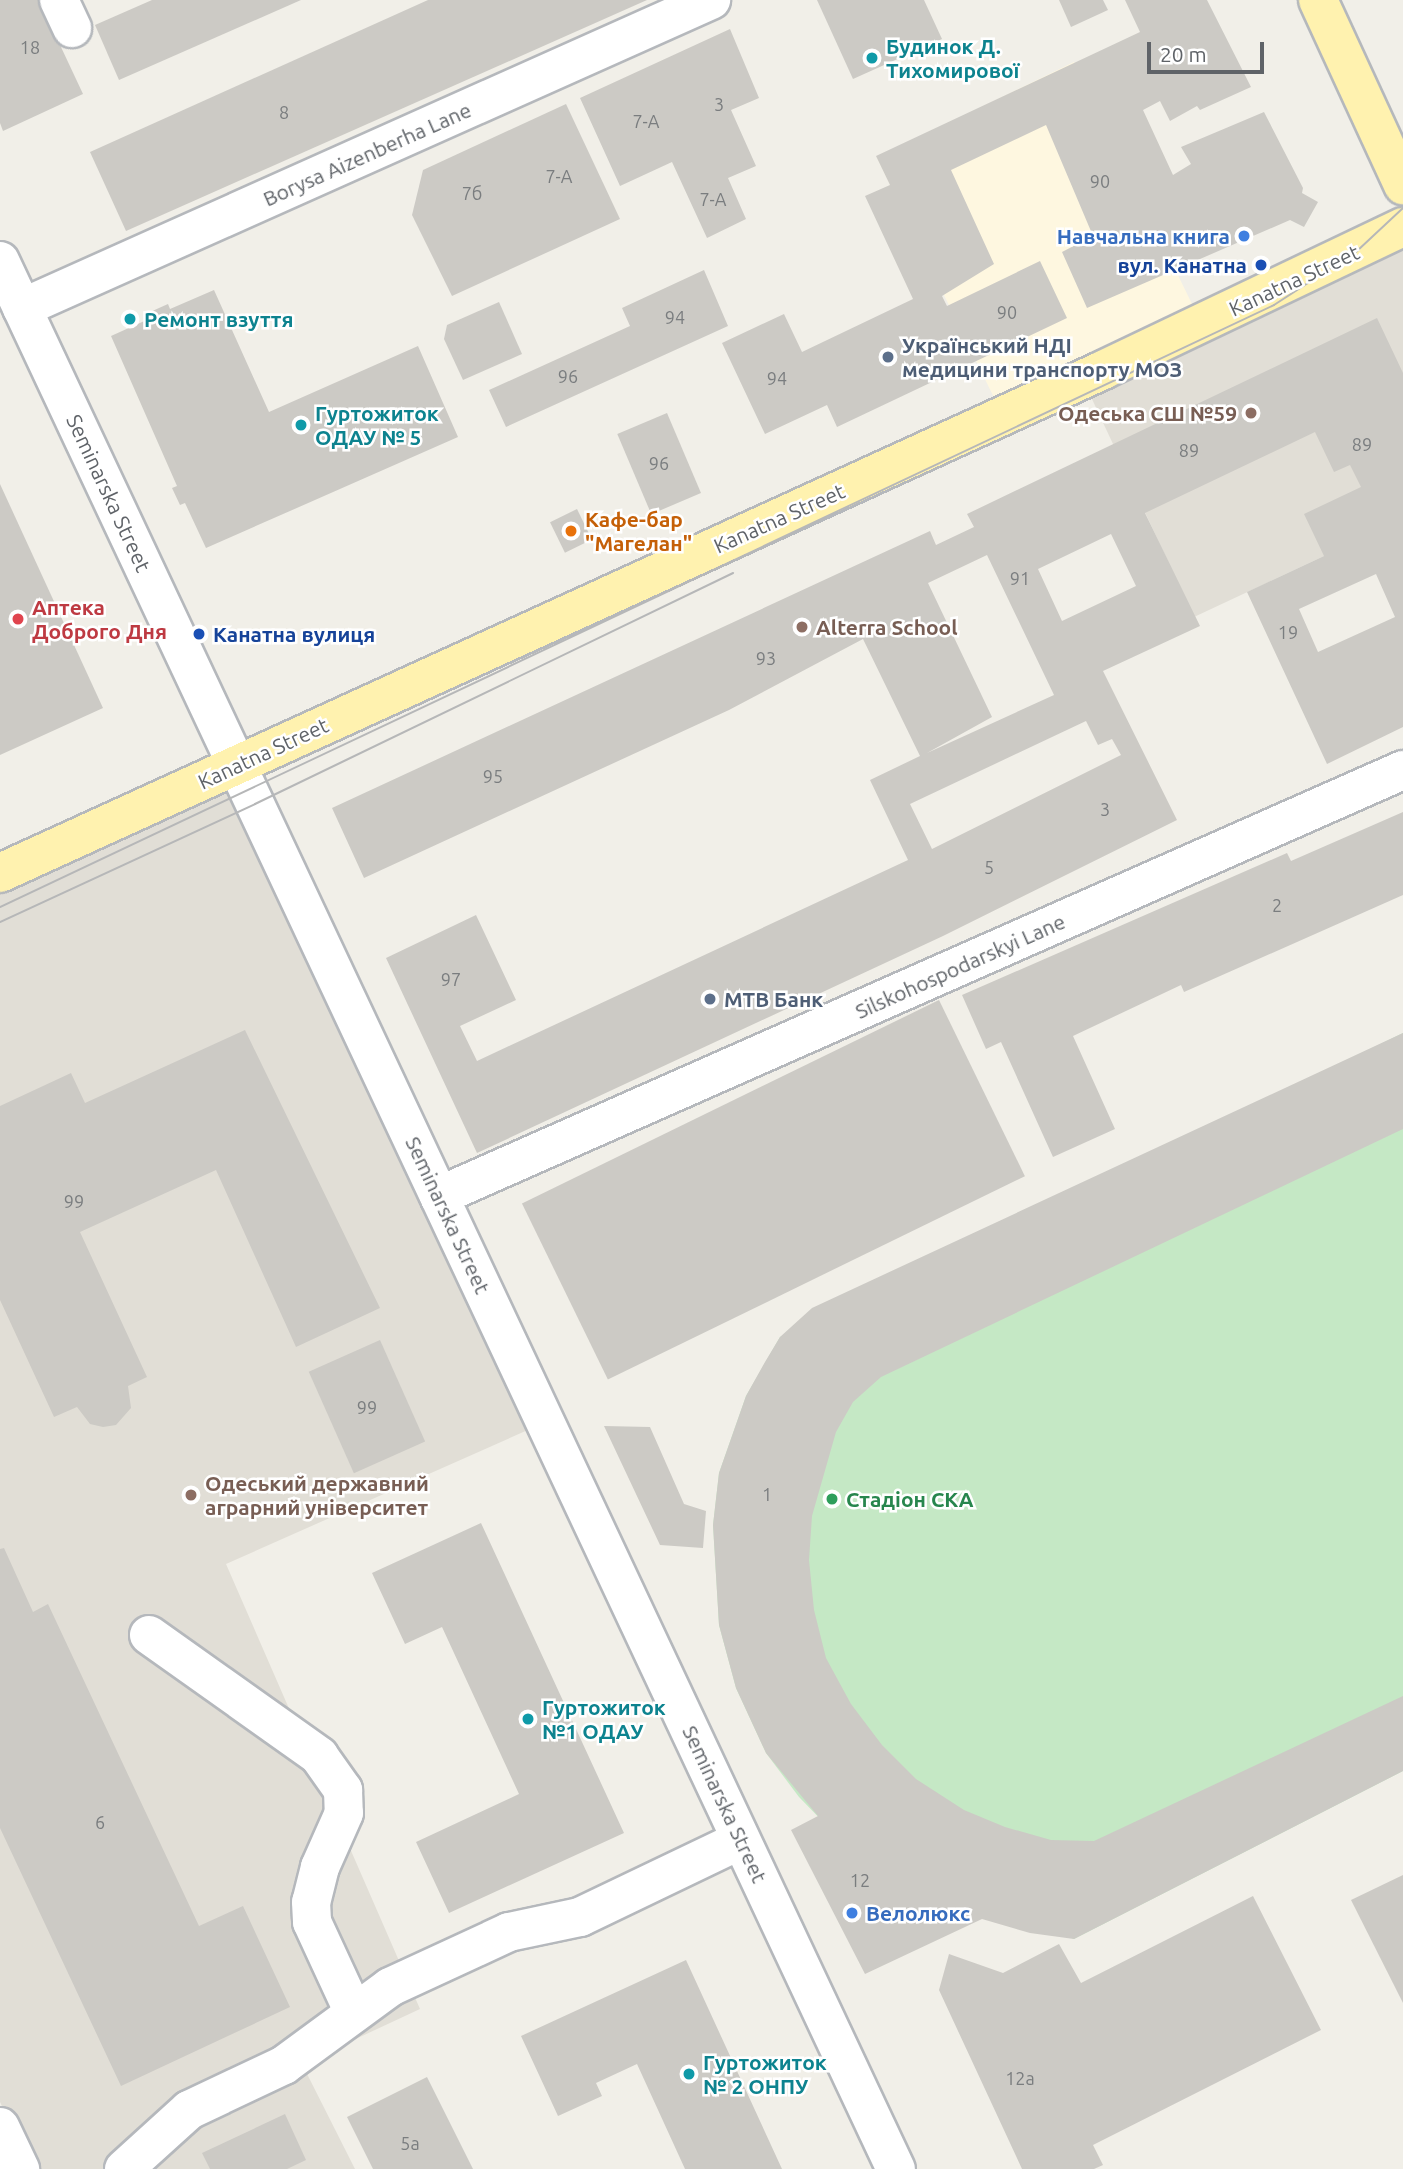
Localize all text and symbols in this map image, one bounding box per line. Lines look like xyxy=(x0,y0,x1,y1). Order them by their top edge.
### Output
scale bar xyxy=(1151,28,1268,72)
place label: Будинок Д. Тихомирової xyxy=(886,33,1019,83)
house number: 18 xyxy=(20,36,40,58)
text: 20 m xyxy=(1160,42,1207,66)
marker: Будинок Д. Тихомирової xyxy=(864,50,880,66)
house number: 3 xyxy=(714,93,724,115)
street label: Borysa Aizenberha Lane xyxy=(259,97,475,211)
house number: 8 xyxy=(279,101,289,123)
house number: 7-А xyxy=(632,110,660,132)
house number: 7-А xyxy=(545,165,573,187)
house number: 90 xyxy=(1090,170,1110,192)
house number: 7б xyxy=(462,182,482,204)
house number: 7-А xyxy=(699,188,727,210)
place label: Навчальна книга xyxy=(1057,223,1230,249)
marker: Навчальна книга xyxy=(1236,228,1252,244)
street label: Kanatna Street xyxy=(1225,239,1363,321)
place label: вул. Канатна xyxy=(1117,252,1247,278)
marker: вул. Канатна xyxy=(1253,257,1269,273)
house number: 90 xyxy=(997,301,1017,323)
place label: Ремонт взуття xyxy=(144,306,294,332)
house number: 94 xyxy=(665,306,685,328)
marker: Ремонт взуття xyxy=(122,311,138,327)
place label: Український НДІ медицини транспорту МОЗ xyxy=(902,332,1182,382)
marker: Український НДІ медицини транспорту МОЗ xyxy=(880,349,896,365)
house number: 96 xyxy=(558,365,578,387)
house number: 94 xyxy=(767,367,787,389)
place label: Гуртожиток ОДАУ № 5 xyxy=(315,400,439,450)
place label: Одеська CШ №59 xyxy=(1058,400,1237,426)
marker: Одеська CШ №59 xyxy=(1243,405,1259,421)
street label: Seminarska Street xyxy=(62,410,156,576)
marker: Гуртожиток ОДАУ № 5 xyxy=(293,417,309,433)
house number: 89 xyxy=(1352,433,1372,455)
house number: 89 xyxy=(1179,439,1199,461)
house number: 96 xyxy=(649,452,669,474)
street label: Kanatna Street xyxy=(710,478,848,558)
place label: Кафе-бар "Магелан" xyxy=(585,506,692,556)
marker: Кафе-бар "Магелан" xyxy=(563,523,579,539)
house number: 91 xyxy=(1010,567,1030,589)
place label: Аптека Доброго Дня xyxy=(32,594,167,644)
marker: Аптека Доброго Дня xyxy=(10,611,26,627)
place label: Alterra School xyxy=(816,614,958,640)
marker: Alterra School xyxy=(794,619,810,635)
place label: Канатна вулиця xyxy=(213,621,375,647)
house number: 19 xyxy=(1278,621,1298,643)
marker: Канатна вулиця xyxy=(191,626,207,642)
house number: 93 xyxy=(756,647,776,669)
street label: Kanatna Street xyxy=(194,712,332,794)
house number: 95 xyxy=(483,765,503,787)
house number: 3 xyxy=(1100,798,1110,820)
house number: 5 xyxy=(984,856,994,878)
house number: 2 xyxy=(1272,894,1282,916)
street label: Silskohospodarskyi Lane xyxy=(851,908,1069,1024)
house number: 97 xyxy=(441,968,461,990)
place label: МТВ Банк xyxy=(724,986,823,1012)
marker: МТВ Банк xyxy=(702,991,718,1007)
street label: Seminarska Street xyxy=(401,1132,495,1298)
house number: 99 xyxy=(64,1190,84,1212)
house number: 99 xyxy=(357,1396,377,1418)
place label: Одеський державний аграрний університет xyxy=(205,1470,429,1520)
house number: 1 xyxy=(762,1483,772,1505)
place label: Стадіон СКА xyxy=(846,1486,974,1512)
marker: Одеський державний аграрний університет xyxy=(183,1487,199,1503)
marker: Стадіон СКА xyxy=(824,1491,840,1507)
place label: Гуртожиток №1 ОДАУ xyxy=(542,1694,666,1744)
marker: Гуртожиток №1 ОДАУ xyxy=(520,1711,536,1727)
street label: Seminarska Street xyxy=(678,1721,772,1887)
house number: 6 xyxy=(95,1811,105,1833)
house number: 12 xyxy=(850,1869,870,1891)
place label: Велолюкс xyxy=(866,1900,970,1926)
marker: Велолюкс xyxy=(844,1905,860,1921)
place label: Гуртожиток № 2 ОНПУ xyxy=(703,2049,827,2099)
marker: Гуртожиток № 2 ОНПУ xyxy=(681,2066,697,2082)
house number: 12а xyxy=(1005,2067,1035,2089)
house number: 5а xyxy=(400,2132,420,2154)

